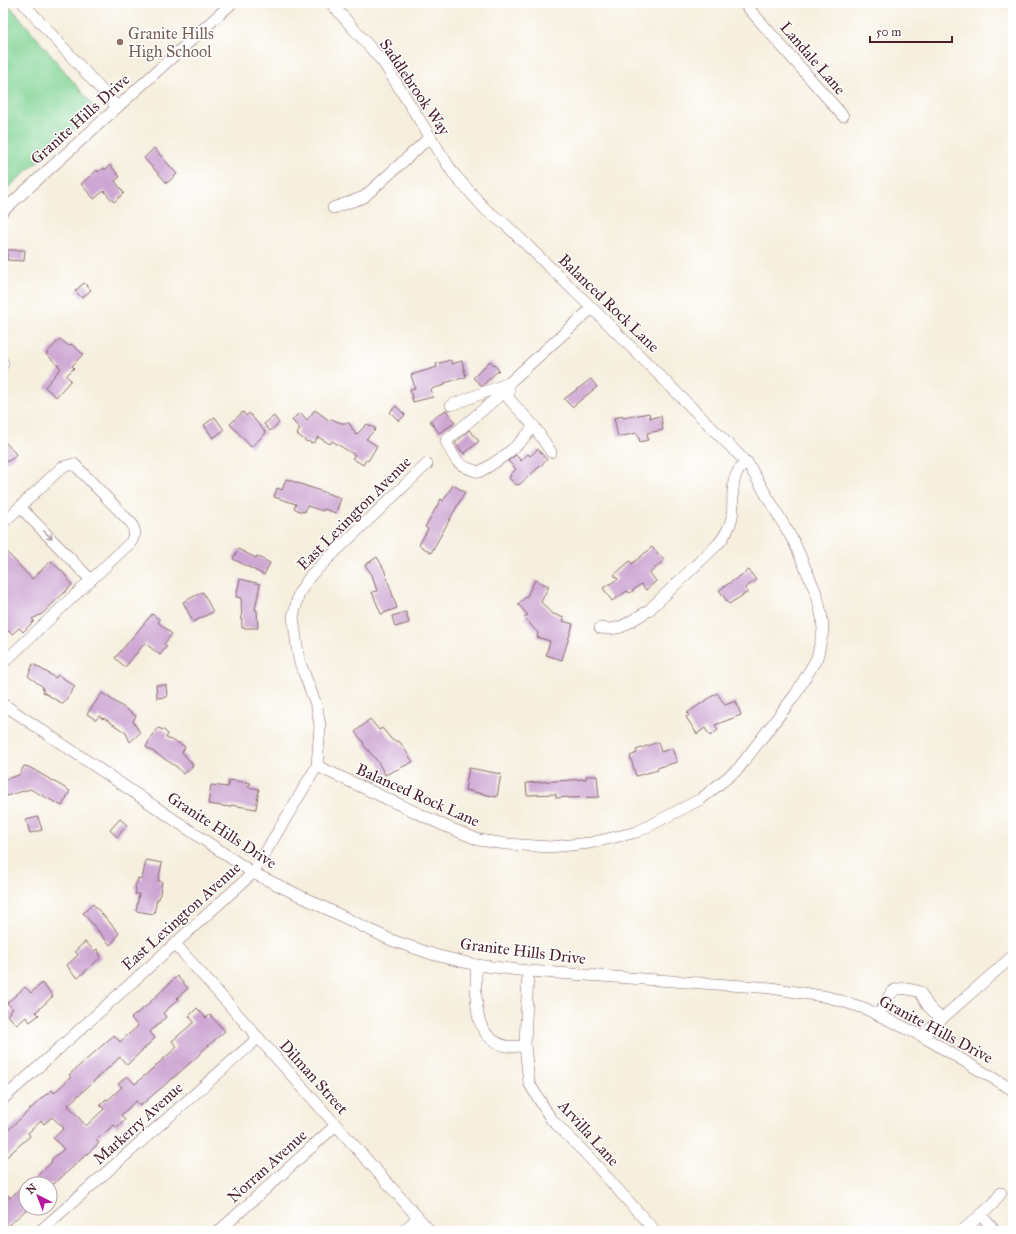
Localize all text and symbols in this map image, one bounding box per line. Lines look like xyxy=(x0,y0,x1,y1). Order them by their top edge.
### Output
street label: Landale Lane xyxy=(776,18,850,99)
scale bar xyxy=(870,18,952,44)
place label: Granite Hills High School xyxy=(128,24,214,62)
text: 50 m xyxy=(876,25,901,39)
street label: Saddlebrook Way xyxy=(376,35,455,139)
marker: Granite Hills High School xyxy=(115,37,125,47)
street label: Granite Hills Drive xyxy=(27,69,134,168)
street label: Balanced Rock Lane xyxy=(555,250,664,356)
street label: East Lexington Avenue xyxy=(293,452,416,575)
one-way arrow xyxy=(43,530,53,540)
street label: Balanced Rock Lane xyxy=(353,759,483,831)
street label: Granite Hills Drive xyxy=(164,788,280,873)
street label: East Lexington Avenue xyxy=(118,857,245,975)
street label: Granite Hills Drive xyxy=(459,934,587,968)
street label: Granite Hills Drive xyxy=(876,991,997,1067)
street label: Dilman Street xyxy=(276,1036,353,1118)
street label: Markerry Avenue xyxy=(89,1078,187,1168)
street label: Arvilla Lane xyxy=(554,1095,624,1170)
street label: Norran Avenue xyxy=(223,1125,311,1207)
north arrow xyxy=(18,1176,58,1216)
text: N xyxy=(24,1181,40,1197)

